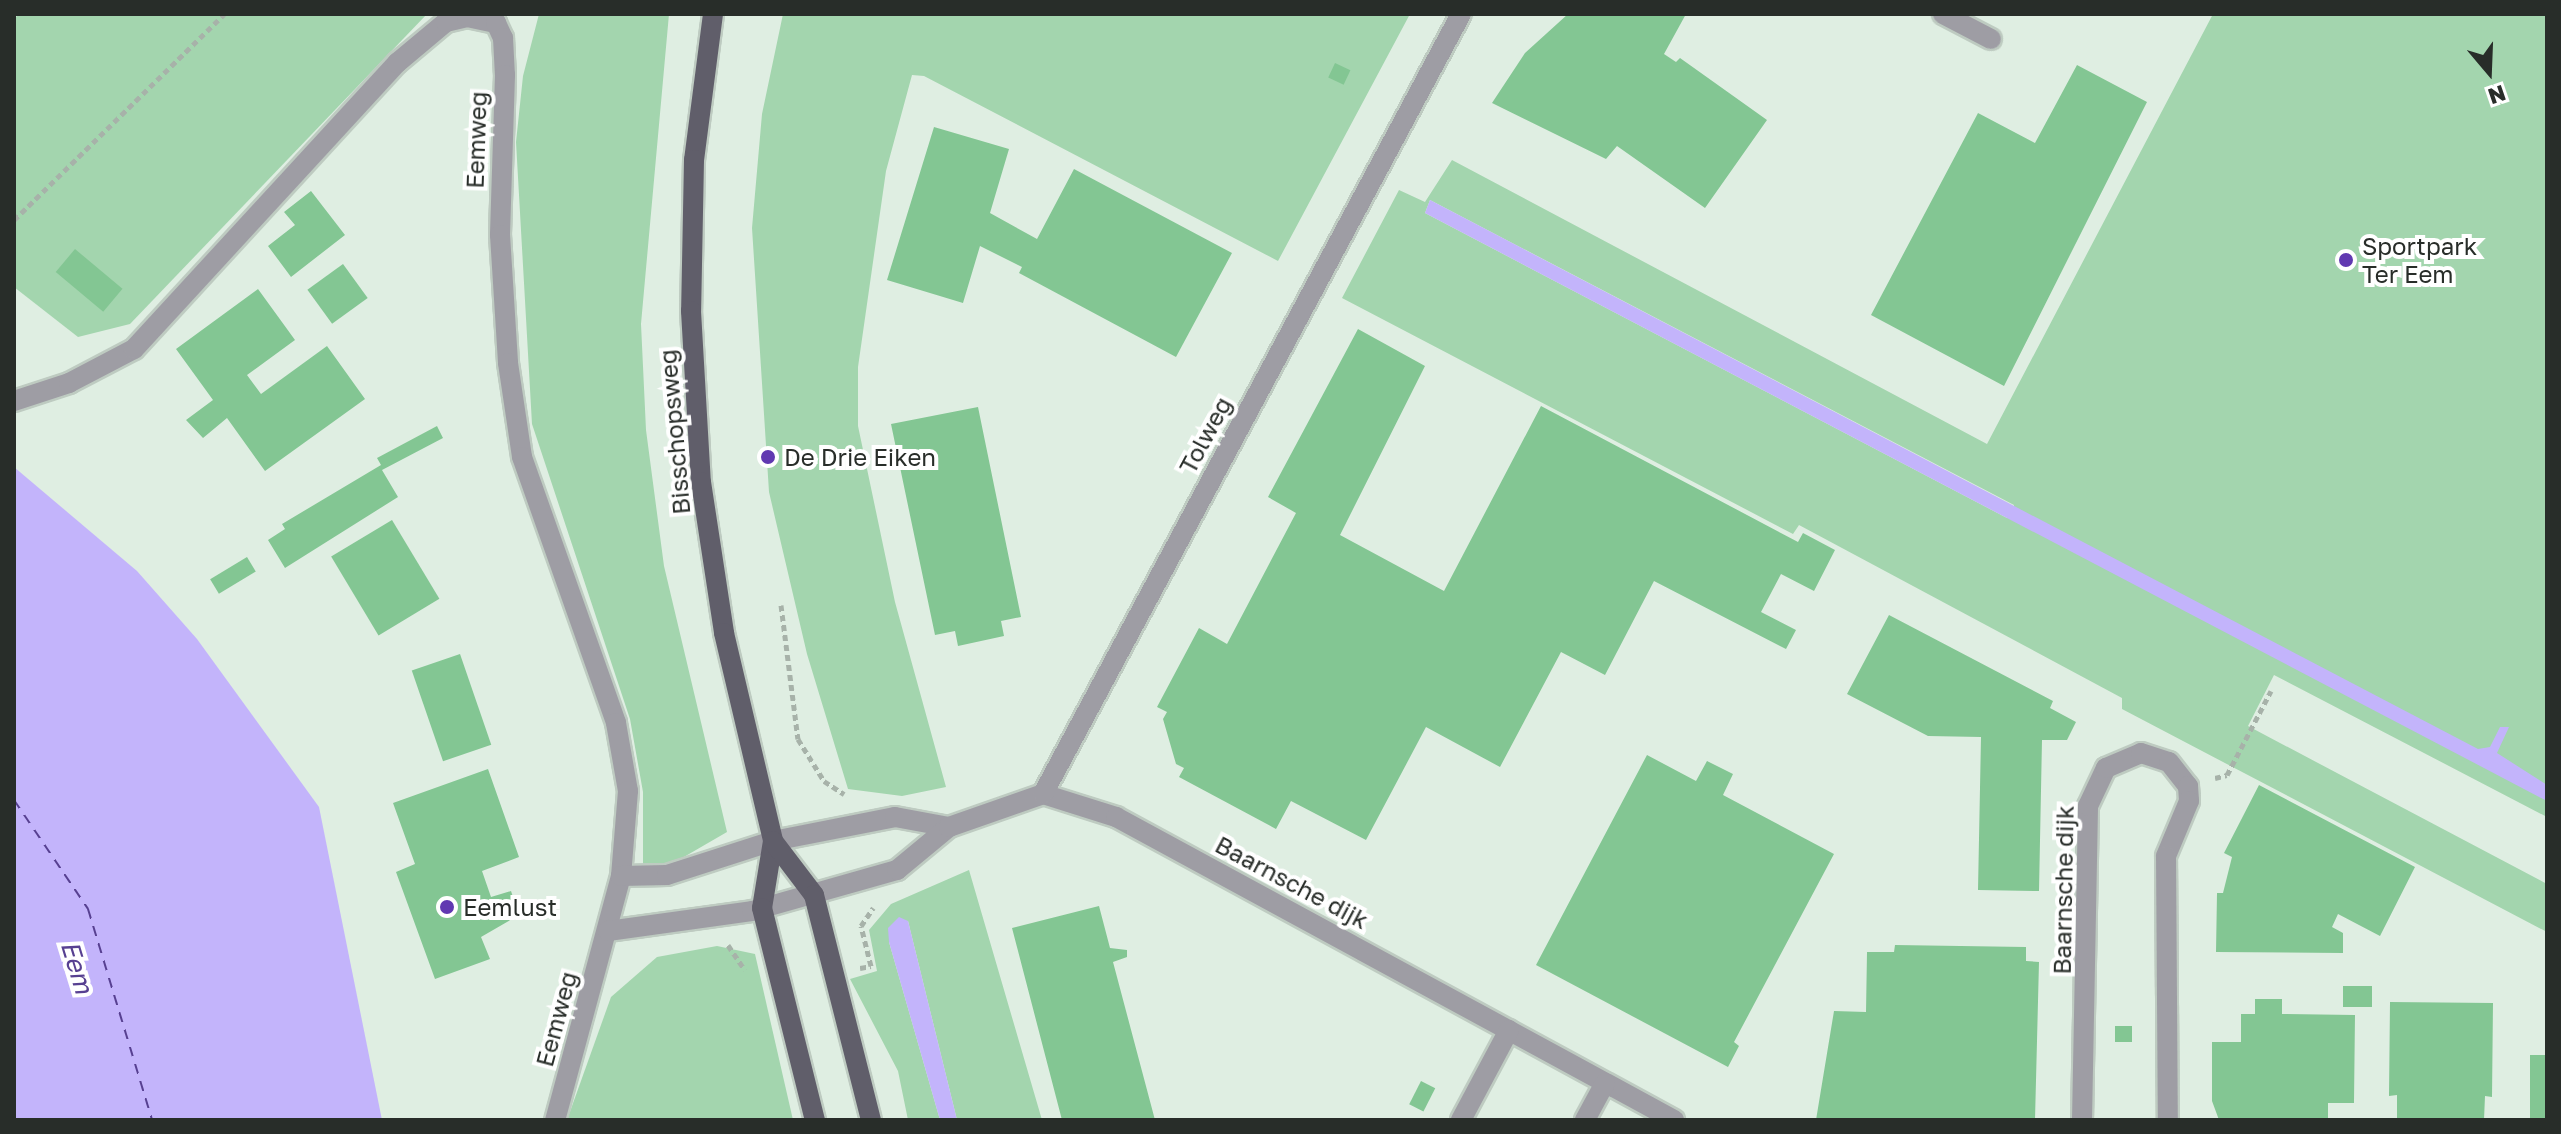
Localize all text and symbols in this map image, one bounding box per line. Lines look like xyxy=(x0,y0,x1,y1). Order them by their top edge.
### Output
north arrow xyxy=(2449,32,2529,112)
text: N xyxy=(2485,80,2509,111)
street label: Eemweg xyxy=(460,91,492,189)
place label: Sportpark Ter Eem xyxy=(2362,232,2477,288)
marker: Sportpark Ter Eem xyxy=(2337,251,2355,269)
street label: Bisschopsweg xyxy=(652,348,696,516)
street label: Tolweg xyxy=(1173,392,1237,478)
place label: De Drie Eiken xyxy=(784,443,936,471)
marker: De Drie Eiken xyxy=(759,448,777,466)
street label: Baarnsche dijk xyxy=(2047,805,2079,975)
street label: Baarnsche dijk xyxy=(1211,830,1373,934)
place label: Eemlust xyxy=(463,893,557,921)
marker: Eemlust xyxy=(438,898,456,916)
water label: Eem xyxy=(54,937,100,997)
street label: Eemweg xyxy=(530,968,582,1070)

